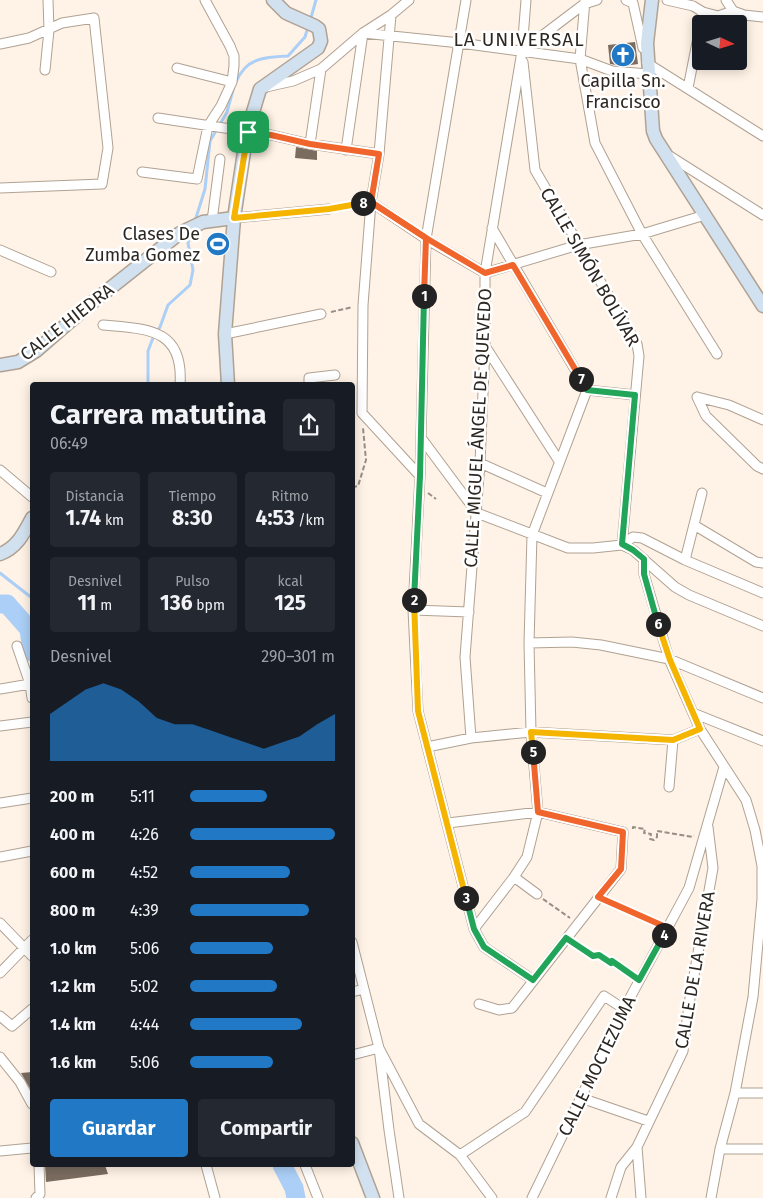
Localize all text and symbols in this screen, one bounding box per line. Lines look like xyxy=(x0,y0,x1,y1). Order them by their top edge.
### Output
north arrow xyxy=(692,15,748,70)
map controls xyxy=(692,15,747,70)
district label: LA UNIVERSAL xyxy=(453,28,585,51)
church icon: Capilla Sn. Francisco xyxy=(610,42,636,68)
place label: Capilla Sn. Francisco xyxy=(580,70,666,113)
pin xyxy=(227,111,269,153)
icon: arrive xyxy=(234,118,262,146)
street label: CALLE SIMÓN BOLÍVAR xyxy=(536,183,645,350)
pin: 8 xyxy=(350,190,376,216)
text: 8 xyxy=(359,195,368,212)
place label: Clases De Zumba Gomez xyxy=(85,223,200,266)
sports icon: Clases De Zumba Gomez xyxy=(205,231,231,257)
street label: CALLE HIEDRA xyxy=(16,278,119,365)
pin: 1 xyxy=(412,284,436,308)
text: 1 xyxy=(421,288,428,305)
street label: CALLE MIGUEL ÁNGEL DE QUEVEDO xyxy=(459,288,496,568)
pin: 7 xyxy=(568,366,594,392)
text: 7 xyxy=(578,371,585,388)
text: Carrera matutina xyxy=(50,398,267,431)
button: share xyxy=(283,399,335,451)
text: 06:49 xyxy=(50,434,88,453)
text: Distancia xyxy=(66,488,124,505)
text: Tiempo xyxy=(169,488,216,505)
text: Ritmo xyxy=(271,488,309,505)
text: 1.74 xyxy=(66,505,101,531)
text: 8:30 xyxy=(172,505,213,531)
text: 4:53 xyxy=(256,505,295,531)
text: km xyxy=(101,512,124,529)
text: /km xyxy=(295,512,325,529)
text: Desnivel xyxy=(68,573,122,590)
text: Pulso xyxy=(175,573,210,590)
text: kcal xyxy=(278,573,303,590)
pin: 2 xyxy=(402,588,426,612)
text: 11 xyxy=(77,590,97,616)
text: 136 xyxy=(160,590,193,616)
text: 125 xyxy=(274,590,306,616)
text: 2 xyxy=(411,592,418,609)
text: m xyxy=(97,597,112,614)
text: bpm xyxy=(193,597,225,614)
pin: 6 xyxy=(646,612,670,636)
text: 6 xyxy=(655,616,662,633)
text: Desnivel xyxy=(50,647,112,666)
text: 290–301 m xyxy=(261,647,335,666)
pin: 5 xyxy=(520,740,546,764)
text: 5 xyxy=(530,744,537,761)
text: 200 m xyxy=(50,787,94,806)
text: 5:11 xyxy=(130,787,155,806)
text: 400 m xyxy=(50,825,95,844)
text: 4:26 xyxy=(130,825,159,844)
text: 600 m xyxy=(50,863,95,882)
text: 4:52 xyxy=(130,863,158,882)
pin: 3 xyxy=(454,886,478,910)
street label: CALLE DE LA RIVERA xyxy=(670,889,720,1051)
text: 3 xyxy=(463,890,470,907)
text: 800 m xyxy=(50,901,95,920)
text: 4:39 xyxy=(130,901,159,920)
pin: 4 xyxy=(652,922,676,948)
text: 4 xyxy=(661,927,668,944)
text: 1.0 km xyxy=(50,939,97,958)
text: 5:06 xyxy=(130,939,159,958)
text: 1.2 km xyxy=(50,977,96,996)
text: 5:02 xyxy=(130,977,159,996)
street label: CALLE MOCTEZUMA xyxy=(554,992,641,1140)
text: 1.4 km xyxy=(50,1015,96,1034)
text: 4:44 xyxy=(130,1015,159,1034)
text: 1.6 km xyxy=(50,1053,96,1072)
text: 5:06 xyxy=(130,1053,159,1072)
button: Guardar xyxy=(50,1099,188,1157)
button: Compartir xyxy=(198,1099,335,1157)

